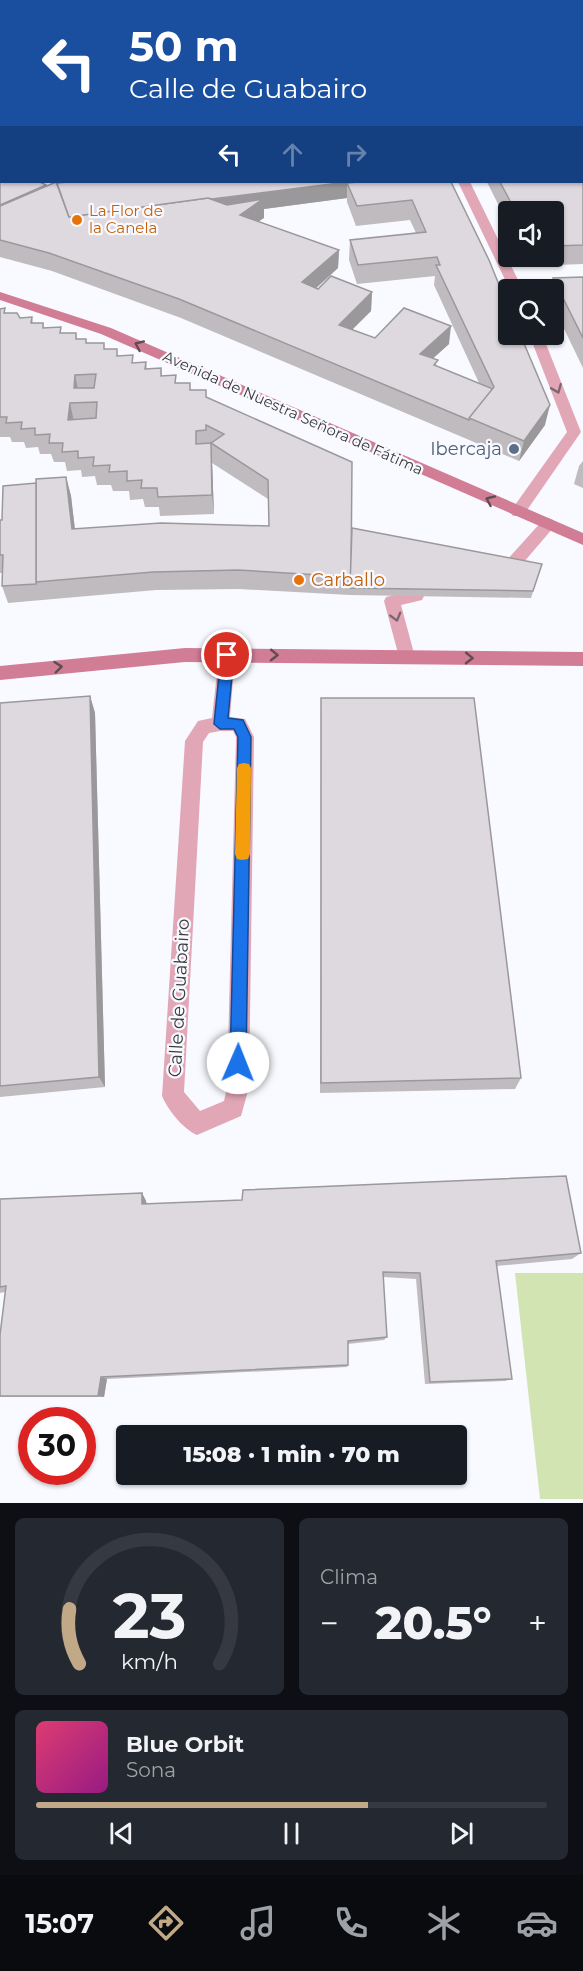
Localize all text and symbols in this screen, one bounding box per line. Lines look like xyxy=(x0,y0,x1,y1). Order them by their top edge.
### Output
text: 50 m xyxy=(129,20,238,72)
icon: left xyxy=(30,24,108,102)
text: Calle de Guabairo xyxy=(129,72,367,105)
icon: left xyxy=(213,138,246,171)
icon: ahead xyxy=(276,138,309,171)
icon: right xyxy=(339,138,372,171)
place label: La Flor de la Canela xyxy=(89,201,163,237)
map controls xyxy=(498,201,564,345)
button: sound xyxy=(498,201,564,267)
marker: La Flor de la Canela xyxy=(70,213,84,227)
button: search xyxy=(498,279,564,345)
one-way arrow xyxy=(134,341,145,353)
street label: Avenida de Nuestra Señora de Fátima xyxy=(160,346,426,479)
one-way arrow xyxy=(550,383,562,394)
place label: Ibercaja xyxy=(430,438,502,460)
marker: Ibercaja xyxy=(507,442,521,456)
one-way arrow xyxy=(486,495,497,507)
place label: Carballo xyxy=(311,569,385,591)
marker: Carballo xyxy=(292,573,306,587)
one-way arrow xyxy=(389,611,401,621)
pin xyxy=(201,629,252,680)
icon: arrive xyxy=(210,638,243,671)
one-way arrow xyxy=(269,649,278,661)
one-way arrow xyxy=(464,651,473,664)
one-way arrow xyxy=(54,661,63,674)
street label: Calle de Guabairo xyxy=(164,918,194,1078)
position arrow xyxy=(206,1031,270,1095)
speed limit sign: 30 xyxy=(18,1407,96,1485)
text: 15:08 · 1 min · 70 m xyxy=(183,1441,400,1468)
text: Clima xyxy=(320,1565,378,1589)
text: 23 xyxy=(113,1578,186,1654)
text: 20.5° xyxy=(376,1595,491,1650)
text: − xyxy=(320,1603,339,1643)
text: + xyxy=(528,1603,547,1643)
text: km/h xyxy=(121,1648,178,1674)
text: Blue Orbit xyxy=(126,1731,244,1758)
text: Sona xyxy=(126,1758,176,1782)
icon: previous xyxy=(105,1817,138,1850)
icon: pause xyxy=(275,1817,308,1850)
icon: next xyxy=(445,1817,478,1850)
icon: directions xyxy=(145,1902,187,1944)
icon: music xyxy=(237,1902,279,1944)
icon: phone xyxy=(330,1902,372,1944)
icon: climate xyxy=(423,1902,465,1944)
icon: car xyxy=(516,1902,558,1944)
text: 15:07 xyxy=(25,1907,94,1940)

